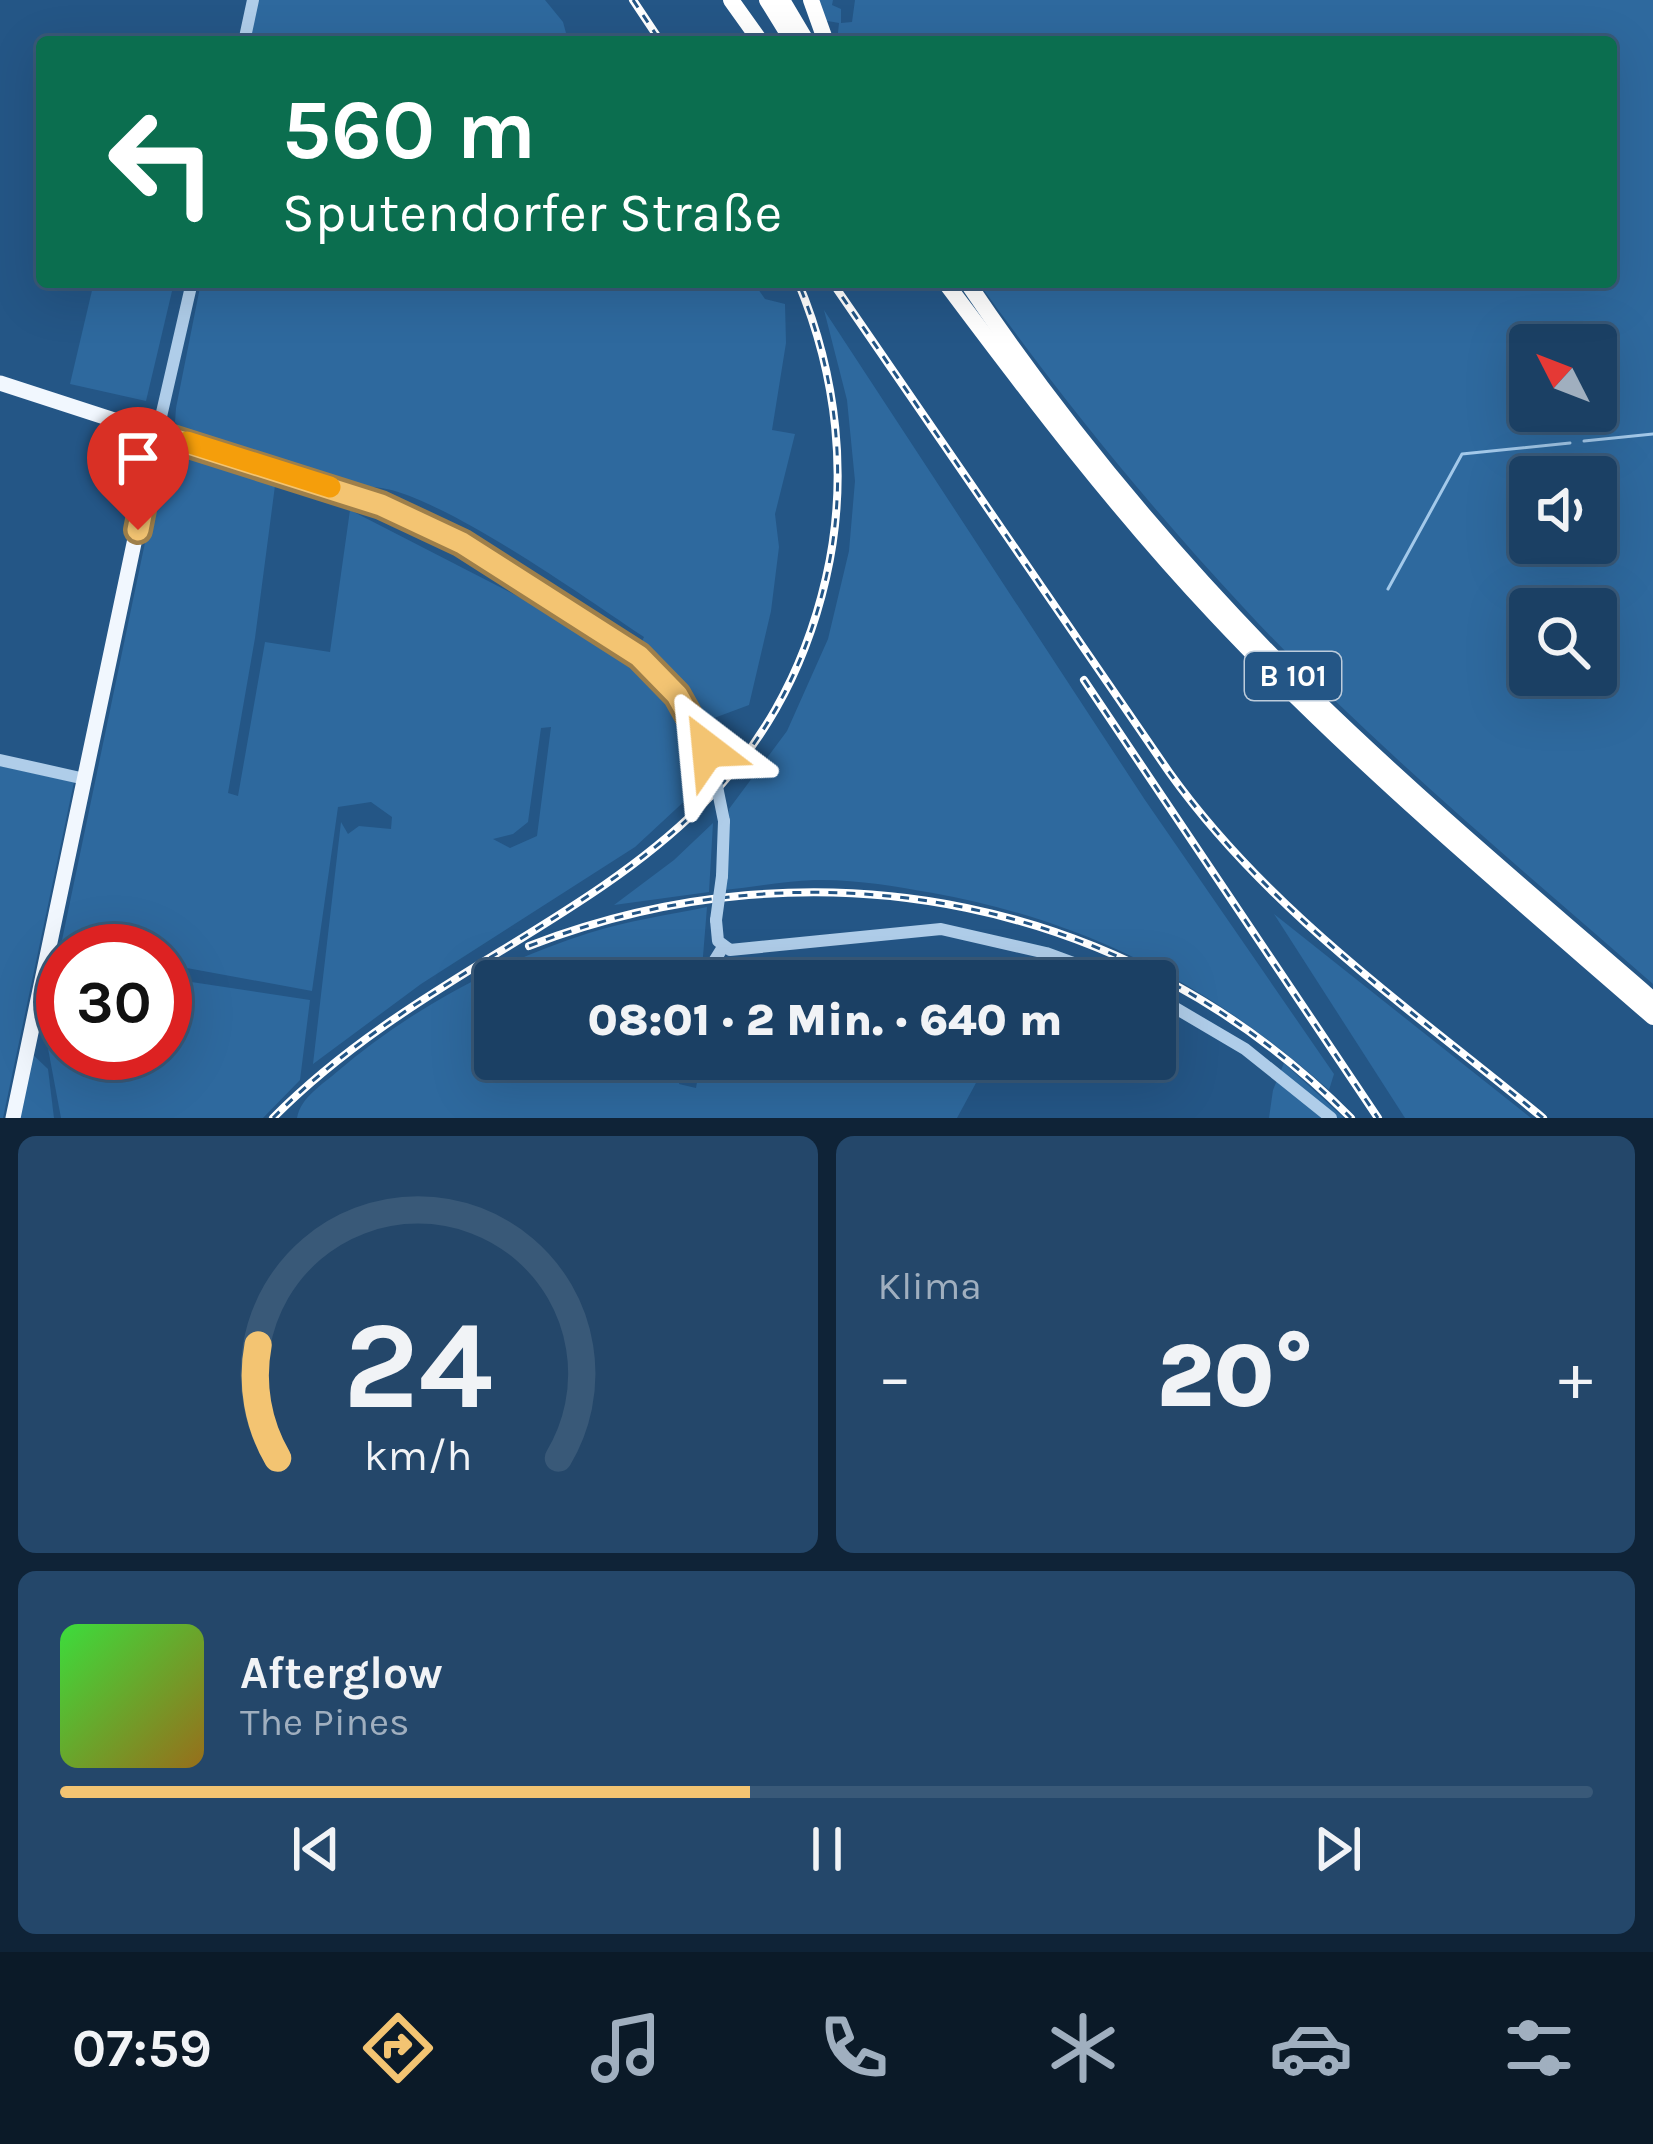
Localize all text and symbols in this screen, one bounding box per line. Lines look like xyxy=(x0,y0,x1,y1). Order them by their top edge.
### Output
text: 560 m xyxy=(282,81,536,179)
icon: left xyxy=(84,84,240,240)
text: Sputendorfer Straße xyxy=(282,181,782,245)
north arrow xyxy=(1509,324,1617,432)
map controls xyxy=(1509,324,1617,696)
pin xyxy=(87,407,189,530)
icon: arrive xyxy=(105,425,171,491)
button: sound xyxy=(1509,456,1617,564)
button: search xyxy=(1509,588,1617,696)
road number: B 101 xyxy=(1245,652,1341,700)
position arrow xyxy=(645,687,771,813)
speed limit sign: 30 xyxy=(36,924,192,1080)
text: 08:01 · 2 Min. · 640 m xyxy=(588,994,1062,1046)
text: Klima xyxy=(878,1263,982,1309)
text: 24 xyxy=(343,1293,493,1438)
text: 20° xyxy=(1157,1323,1314,1429)
text: − xyxy=(878,1338,912,1416)
text: + xyxy=(1558,1338,1593,1416)
text: km/h xyxy=(363,1430,472,1480)
text: Afterglow xyxy=(240,1647,443,1699)
text: The Pines xyxy=(240,1699,410,1745)
icon: previous xyxy=(283,1816,349,1882)
icon: pause xyxy=(794,1816,860,1882)
icon: next xyxy=(1305,1816,1371,1882)
icon: directions xyxy=(356,2006,440,2090)
icon: music xyxy=(584,2006,668,2090)
icon: phone xyxy=(812,2006,896,2090)
icon: climate xyxy=(1041,2006,1125,2090)
icon: car xyxy=(1269,2006,1353,2090)
icon: filters xyxy=(1497,2006,1581,2090)
text: 07:59 xyxy=(72,2016,212,2080)

